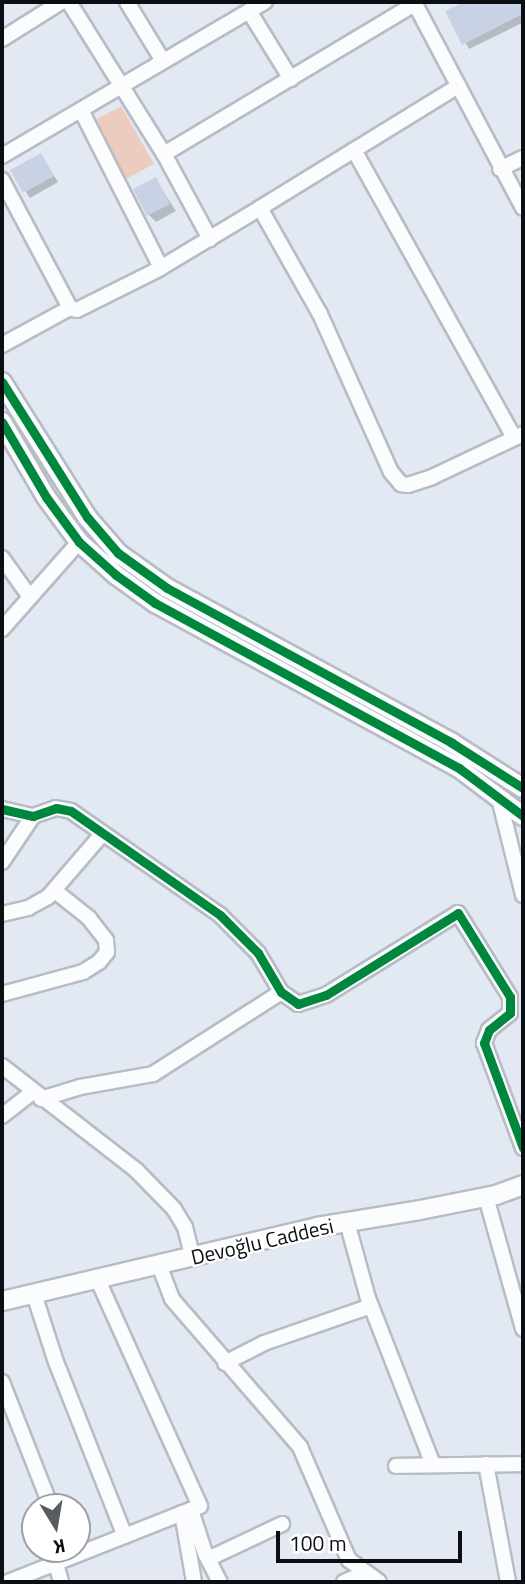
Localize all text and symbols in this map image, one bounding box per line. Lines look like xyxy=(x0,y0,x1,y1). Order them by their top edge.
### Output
street label: Devoğlu Caddesi xyxy=(188,1212,336,1270)
north arrow xyxy=(21,1493,91,1563)
scale bar xyxy=(280,1518,466,1562)
text: 100 m xyxy=(289,1527,346,1559)
text: K xyxy=(51,1532,68,1562)

